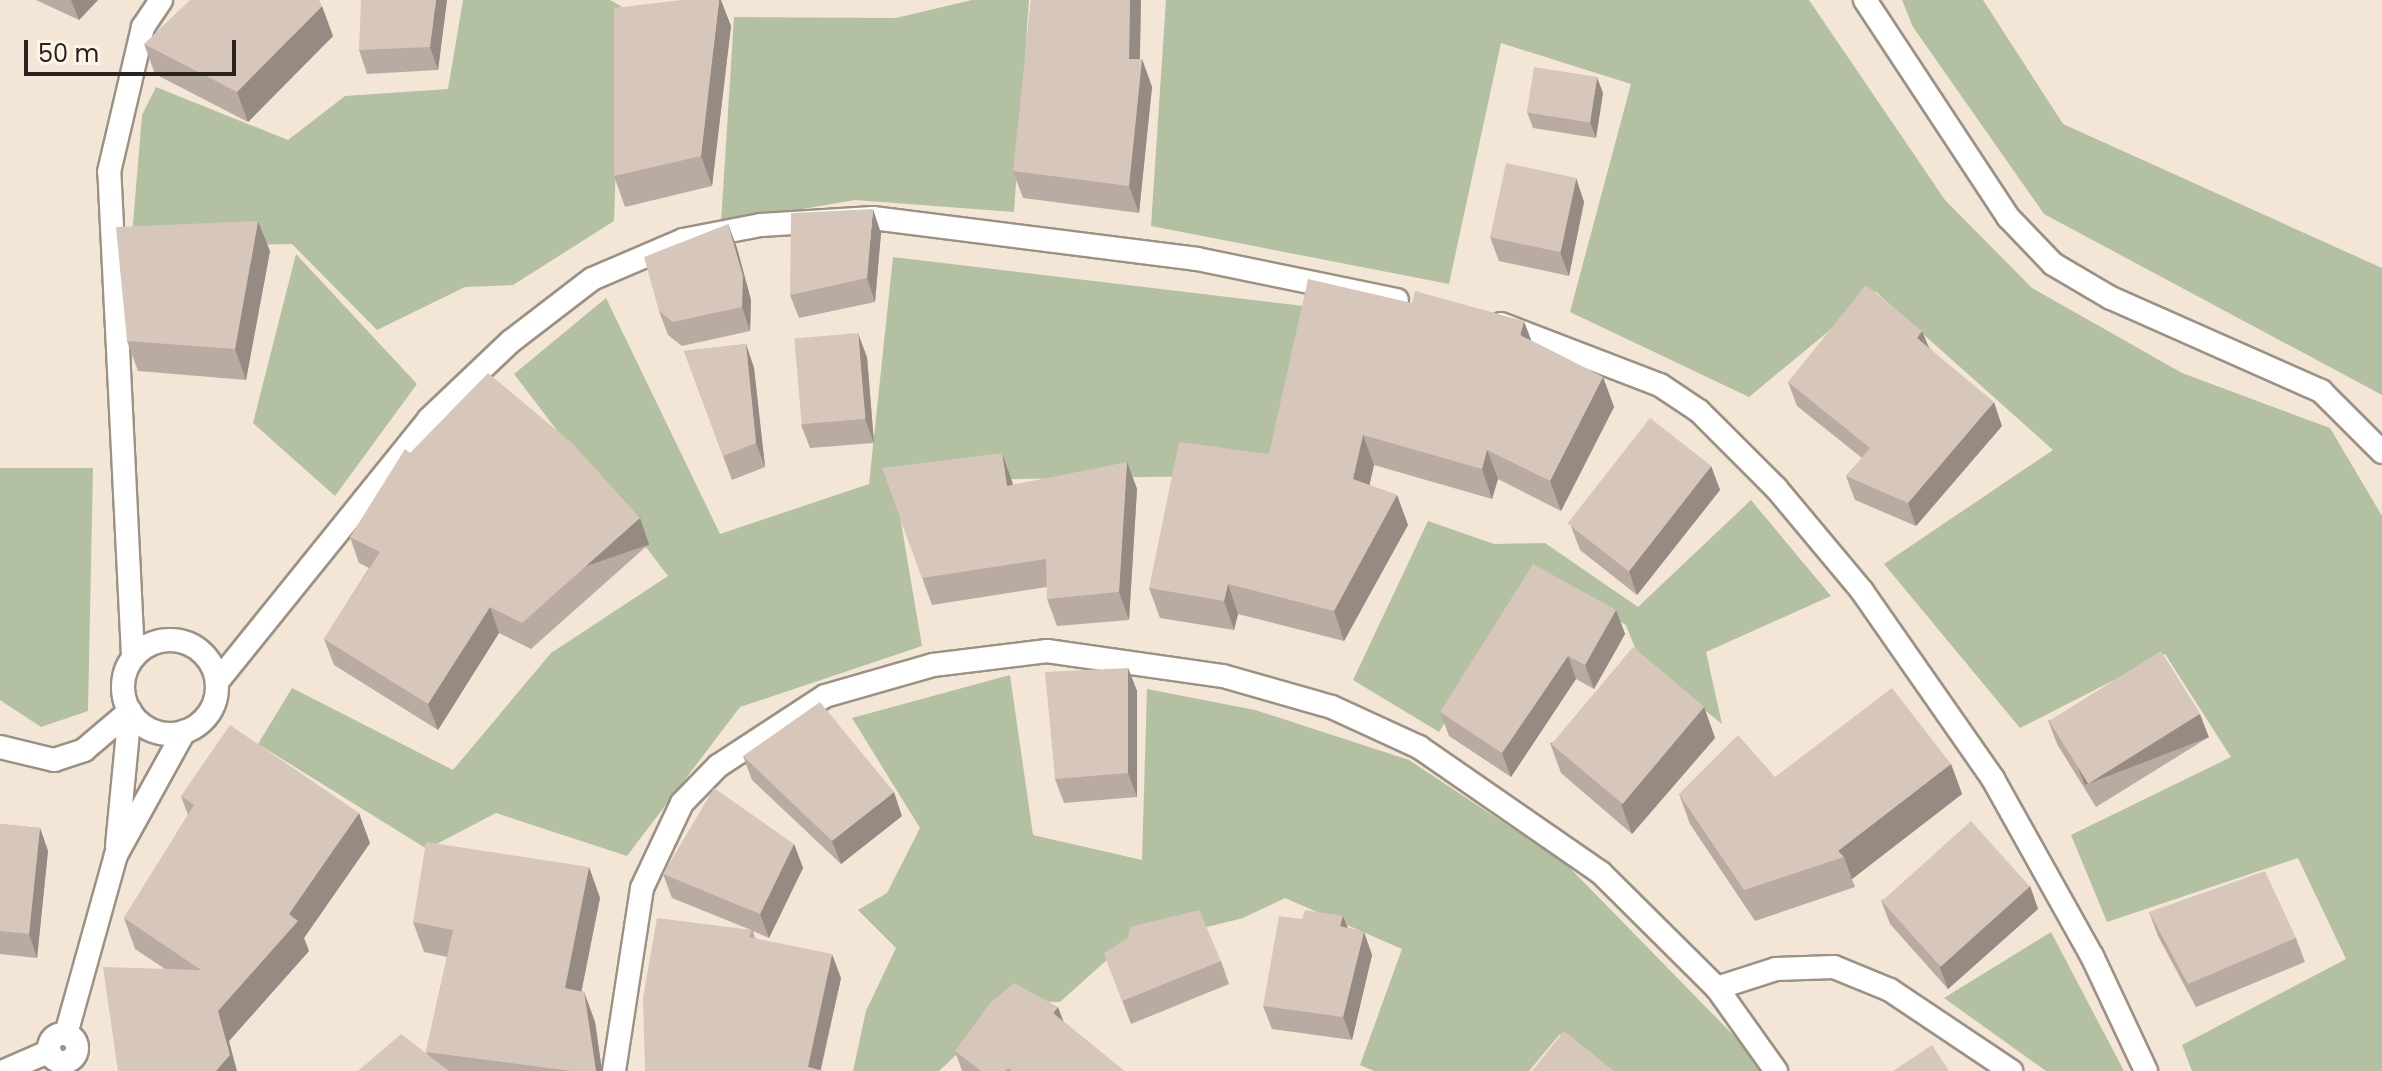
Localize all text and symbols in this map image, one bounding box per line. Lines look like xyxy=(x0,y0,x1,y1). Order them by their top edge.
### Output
scale bar xyxy=(28,24,240,74)
text: 50 m xyxy=(38,37,99,70)

